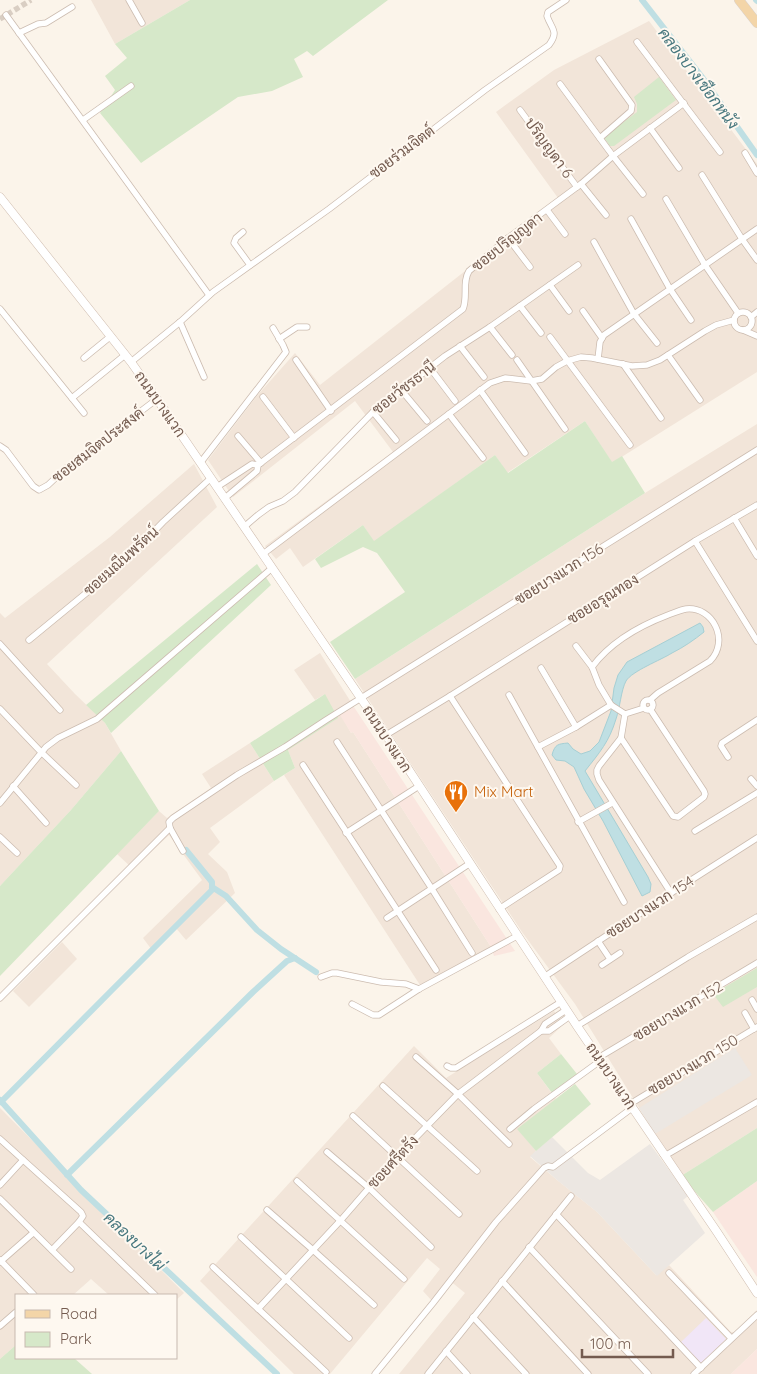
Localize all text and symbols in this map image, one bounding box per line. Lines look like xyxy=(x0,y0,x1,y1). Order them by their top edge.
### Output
water label: คลองบางเชือกหนัง xyxy=(654,23,744,133)
street label: ปริญญดา 6 xyxy=(521,114,578,182)
street label: ซอยร่วมจิตต์ xyxy=(365,121,438,182)
street label: ซอยปริญญดา xyxy=(467,208,546,275)
street label: ซอยวัชรธานี xyxy=(368,357,439,418)
street label: ถนนบางแวก xyxy=(131,367,190,441)
street label: ซอยสมจิตประสงค์ xyxy=(48,403,148,486)
street label: ซอยมณีนพรัตน์ xyxy=(79,522,162,599)
street label: ซอยบางแวก 156 xyxy=(511,539,607,608)
street label: ซอยอรุณทอง xyxy=(564,569,643,630)
street label: ถนนบางแวก xyxy=(359,701,416,776)
restaurant icon: Mix Mart xyxy=(443,779,469,813)
place label: Mix Mart xyxy=(474,782,533,801)
street label: ซอยบางแวก 154 xyxy=(602,871,697,942)
street label: ซอยบางแวก 152 xyxy=(629,976,726,1045)
street label: ซอยบางแวก 150 xyxy=(644,1030,741,1099)
street label: ถนนบางแวก xyxy=(582,1039,641,1113)
street label: ซอยศรีตรัง xyxy=(363,1131,422,1192)
water label: คลองบางไผ่ xyxy=(100,1207,171,1275)
legend xyxy=(15,1294,178,1359)
text: Road xyxy=(60,1304,97,1323)
scale bar xyxy=(582,1326,673,1358)
text: Park xyxy=(60,1329,92,1348)
text: 100 m xyxy=(590,1334,631,1353)

